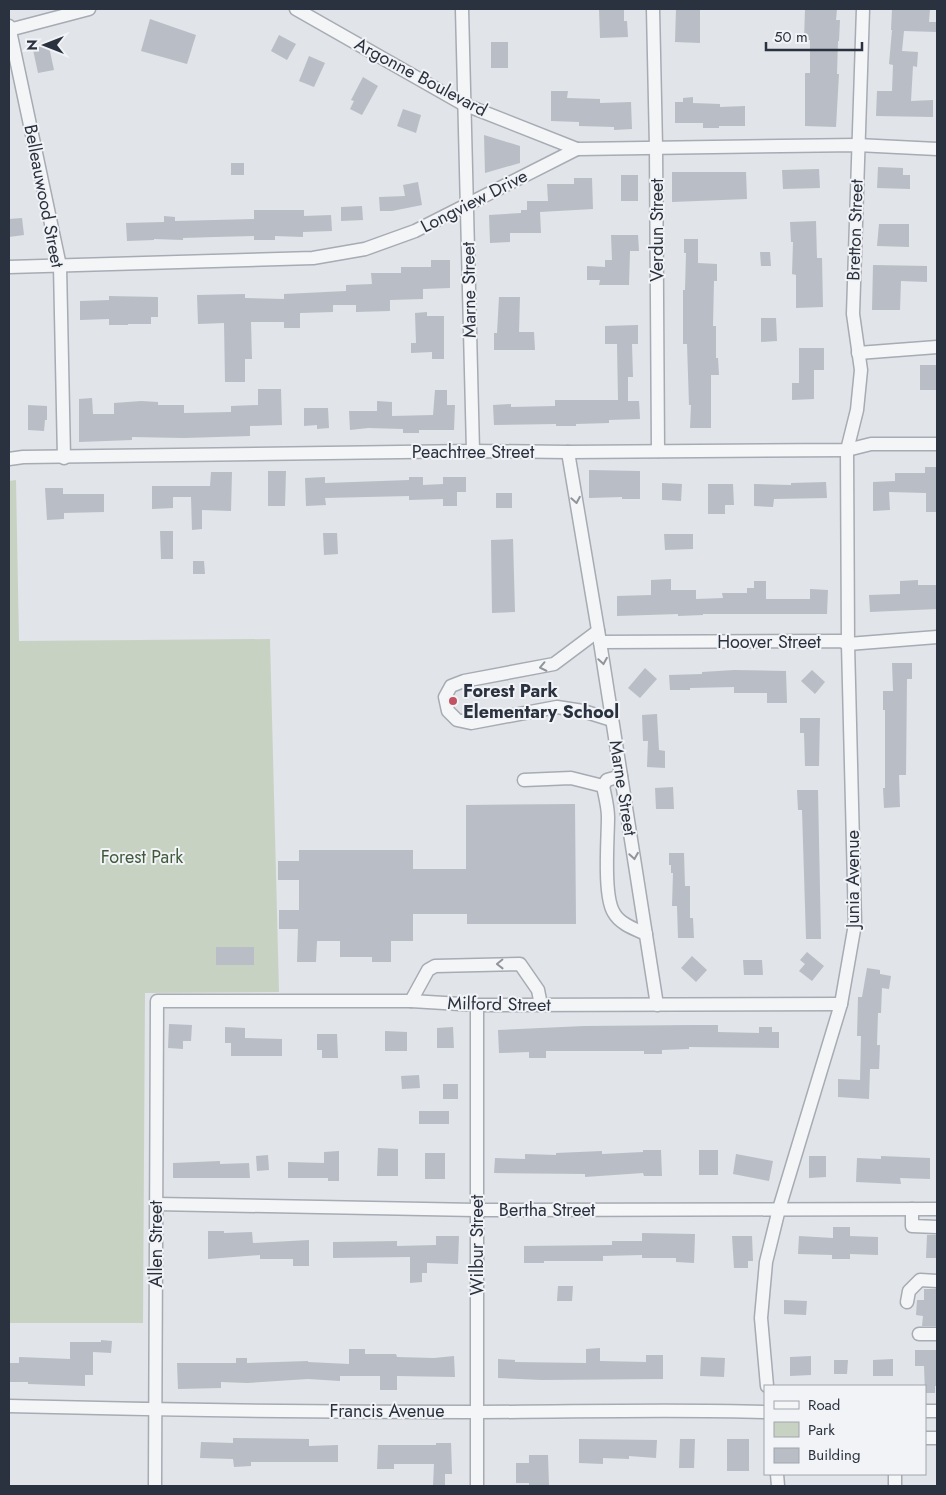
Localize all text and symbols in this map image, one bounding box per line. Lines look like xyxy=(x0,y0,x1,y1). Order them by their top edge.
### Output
north arrow xyxy=(20,20,70,70)
scale bar xyxy=(766,20,862,52)
text: 50 m xyxy=(774,26,808,48)
street label: Argonne Boulevard xyxy=(350,31,492,123)
text: N xyxy=(22,39,42,51)
street label: Belleauwood Street xyxy=(17,122,71,270)
street label: Longview Drive xyxy=(416,163,532,239)
street label: Verdun Street xyxy=(644,178,670,282)
street label: Bretton Street xyxy=(840,178,870,281)
street label: Marne Street xyxy=(455,241,483,338)
street label: Peachtree Street xyxy=(412,439,535,465)
one-way arrow xyxy=(571,496,581,505)
street label: Hoover Street xyxy=(717,629,822,655)
one-way arrow xyxy=(597,656,607,665)
one-way arrow xyxy=(539,661,548,671)
place label: Forest Park Elementary School xyxy=(463,678,619,725)
marker: Forest Park Elementary School xyxy=(447,695,459,707)
street label: Marne Street xyxy=(603,738,643,838)
street label: Junia Avenue xyxy=(840,830,866,930)
park label: Forest Park xyxy=(101,844,183,870)
one-way arrow xyxy=(628,851,638,860)
one-way arrow xyxy=(496,959,504,970)
street label: Milford Street xyxy=(447,990,551,1018)
street label: Wilbur Street xyxy=(464,1194,490,1295)
street label: Bertha Street xyxy=(499,1197,596,1223)
street label: Allen Street xyxy=(143,1200,169,1288)
legend xyxy=(764,1385,926,1475)
text: Road xyxy=(808,1394,840,1416)
street label: Francis Avenue xyxy=(330,1398,444,1424)
text: Park xyxy=(808,1419,835,1441)
text: Building xyxy=(808,1444,860,1466)

